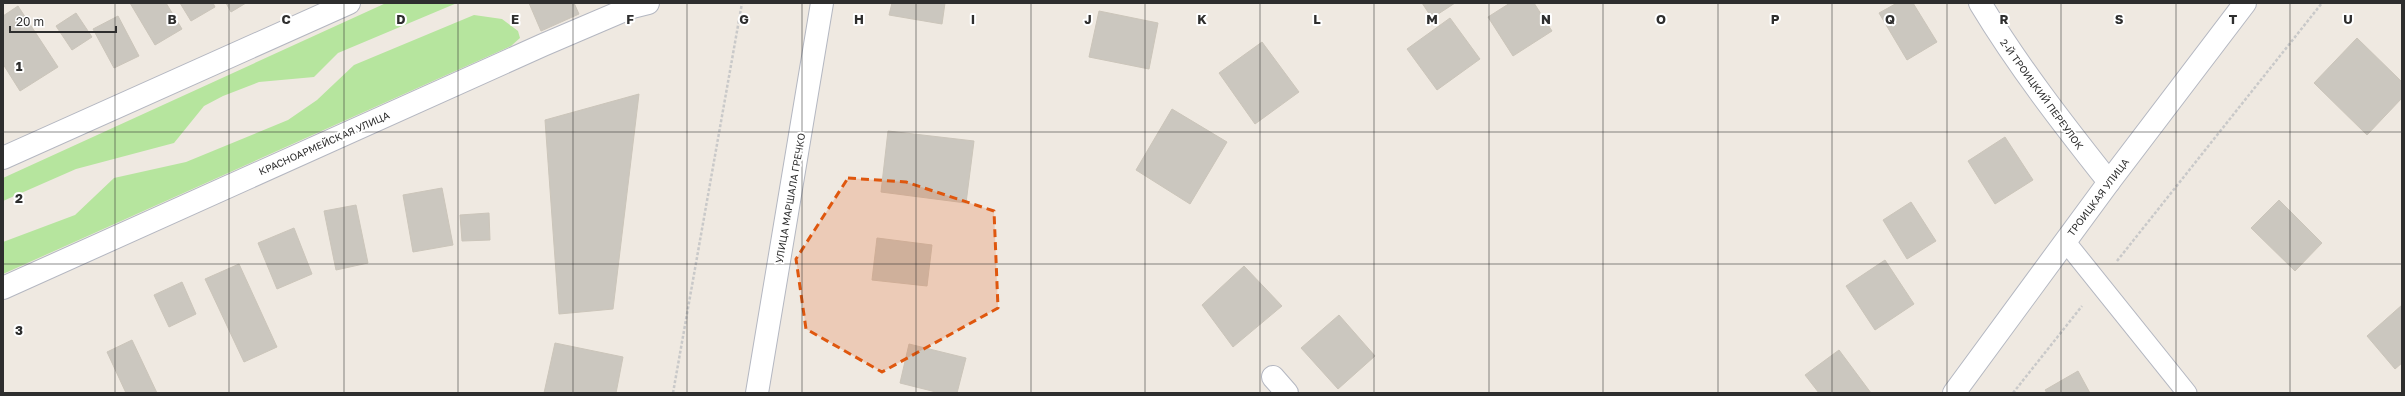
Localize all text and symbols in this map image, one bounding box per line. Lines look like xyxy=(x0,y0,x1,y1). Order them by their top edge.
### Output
scale bar xyxy=(10,8,116,34)
text: B xyxy=(167,11,177,27)
text: C xyxy=(281,11,291,27)
text: D xyxy=(396,11,406,27)
text: E xyxy=(511,11,519,27)
text: F xyxy=(626,11,634,27)
text: G xyxy=(739,11,749,27)
text: H xyxy=(854,11,864,27)
text: I xyxy=(971,11,975,27)
text: J xyxy=(1084,11,1092,27)
text: K xyxy=(1197,11,1207,27)
text: L xyxy=(1313,11,1321,27)
text: M xyxy=(1426,11,1438,27)
text: N xyxy=(1541,11,1551,27)
text: O xyxy=(1656,11,1666,27)
text: P xyxy=(1771,11,1780,27)
text: Q xyxy=(1885,11,1895,27)
text: R xyxy=(1999,11,2009,27)
text: S xyxy=(2115,11,2124,27)
text: T xyxy=(2229,11,2238,27)
text: U xyxy=(2343,11,2353,27)
text: 20 m xyxy=(16,14,44,29)
street label: 2-Й ТРОИЦКИЙ ПЕРЕУЛОК xyxy=(1998,36,2086,152)
text: 1 xyxy=(16,58,23,74)
street label: КРАСНОАРМЕЙСКАЯ УЛИЦА xyxy=(257,109,392,177)
street label: УЛИЦА МАРШАЛА ГРЕЧКО xyxy=(773,132,807,264)
street label: ТРОИЦКАЯ УЛИЦА xyxy=(2065,156,2131,238)
text: 2 xyxy=(15,190,23,206)
text: 3 xyxy=(15,322,23,338)

